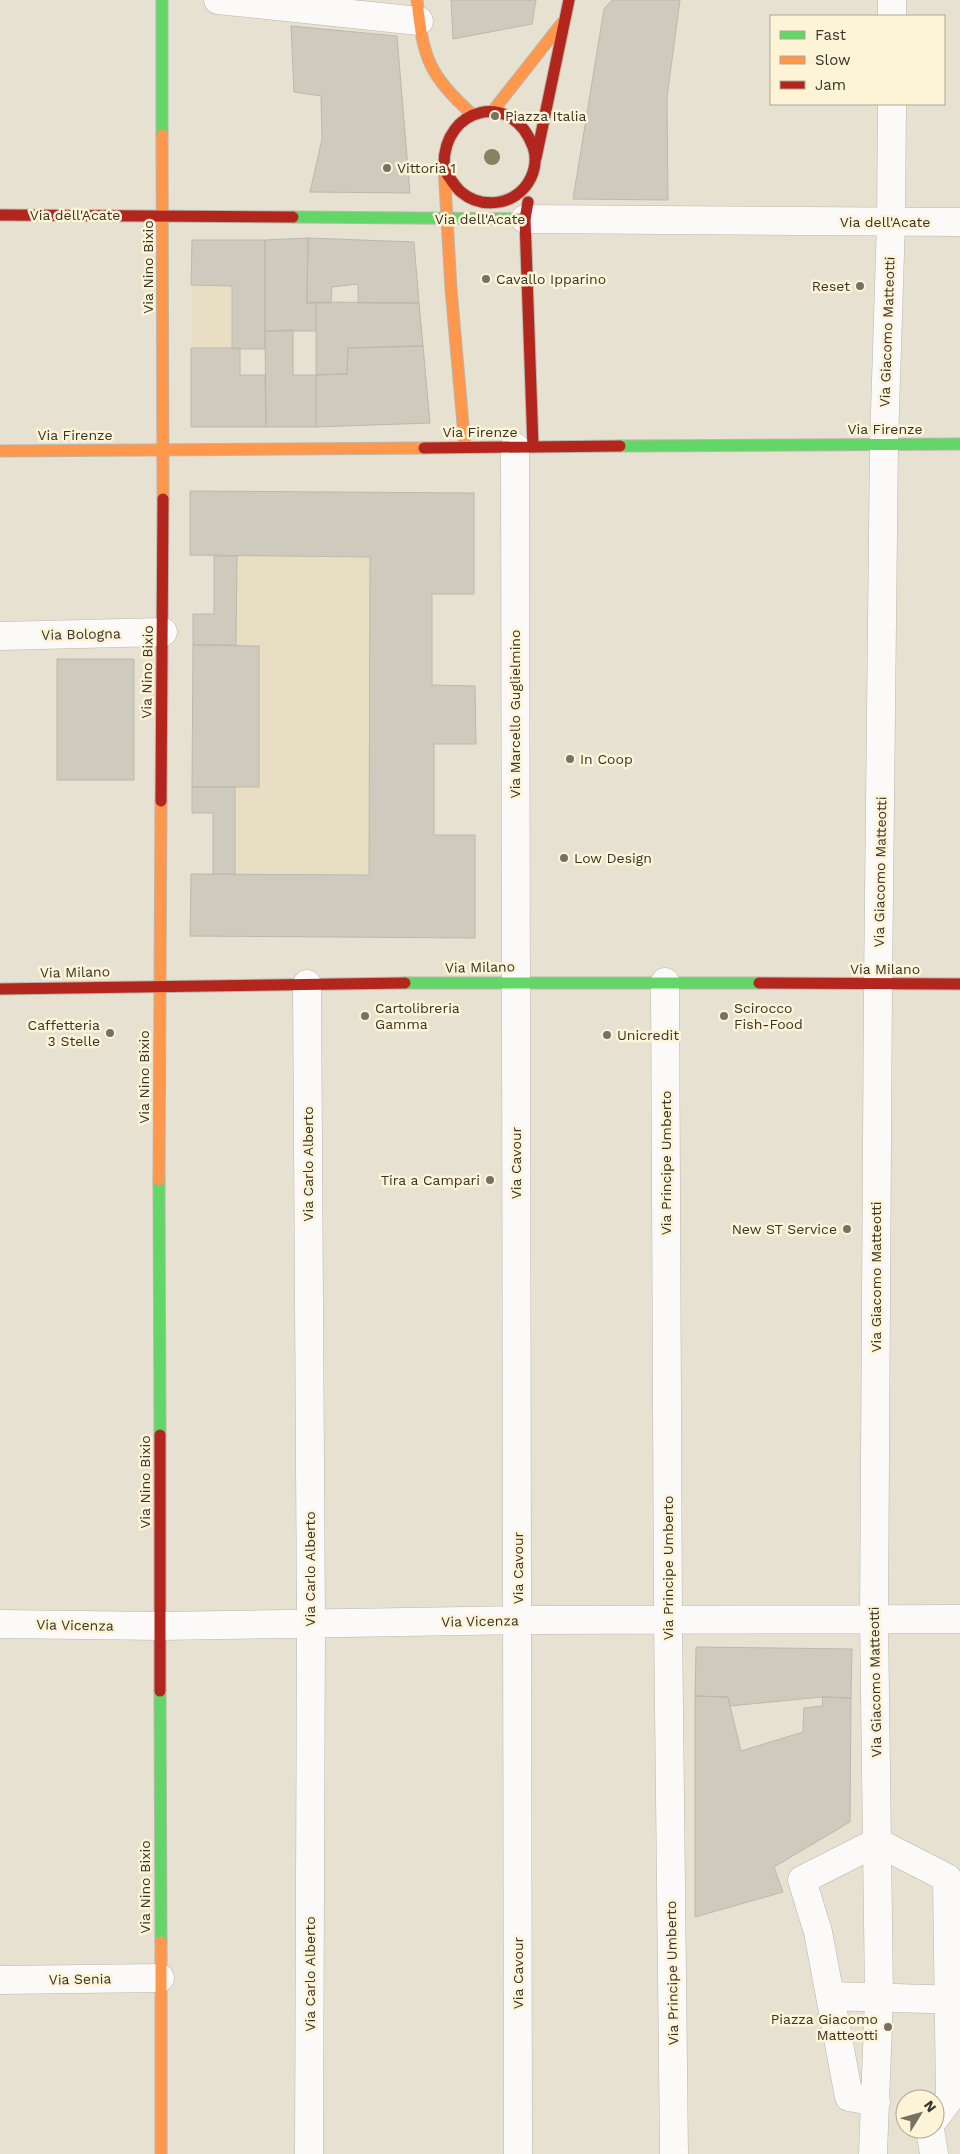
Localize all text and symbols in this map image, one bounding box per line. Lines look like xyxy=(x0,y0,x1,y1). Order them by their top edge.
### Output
legend xyxy=(770,15,945,105)
text: Fast xyxy=(815,26,847,44)
text: Slow xyxy=(815,51,851,69)
text: Jam xyxy=(815,76,846,94)
place label: Piazza Italia xyxy=(505,108,586,124)
marker: Piazza Italia xyxy=(489,110,501,122)
place label: Vittoria 1 xyxy=(397,160,456,176)
marker: Vittoria 1 xyxy=(381,162,393,174)
street label: Via dell'Acate xyxy=(30,207,120,223)
street label: Via dell'Acate xyxy=(435,211,525,227)
street label: Via dell'Acate xyxy=(840,214,930,230)
street label: Via Nino Bixio xyxy=(140,220,156,314)
street label: Via Giacomo Matteotti xyxy=(876,256,898,408)
place label: Cavallo Ipparino xyxy=(496,271,606,287)
marker: Cavallo Ipparino xyxy=(480,273,492,285)
place label: Reset xyxy=(812,278,850,294)
marker: Reset xyxy=(854,280,866,292)
street label: Via Firenze xyxy=(847,421,923,437)
street label: Via Firenze xyxy=(442,424,518,440)
street label: Via Firenze xyxy=(37,427,113,443)
street label: Via Bologna xyxy=(41,625,121,643)
street label: Via Nino Bixio xyxy=(138,625,156,719)
street label: Via Marcello Guglielmino xyxy=(507,630,523,798)
place label: In Coop xyxy=(580,751,633,767)
marker: In Coop xyxy=(564,753,576,765)
street label: Via Giacomo Matteotti xyxy=(871,796,889,948)
place label: Low Design xyxy=(574,850,652,866)
marker: Low Design xyxy=(558,852,570,864)
street label: Via Milano xyxy=(445,958,515,976)
street label: Via Milano xyxy=(850,961,920,977)
street label: Via Milano xyxy=(40,963,110,981)
place label: Cartolibreria Gamma xyxy=(375,1000,460,1032)
place label: Scirocco Fish-Food xyxy=(734,1000,803,1032)
marker: Cartolibreria Gamma xyxy=(359,1010,371,1022)
marker: Scirocco Fish-Food xyxy=(718,1010,730,1022)
place label: Caffetteria 3 Stelle xyxy=(28,1017,100,1049)
marker: Caffetteria 3 Stelle xyxy=(104,1027,116,1039)
place label: Unicredit xyxy=(617,1027,679,1043)
marker: Unicredit xyxy=(601,1029,613,1041)
street label: Via Nino Bixio xyxy=(136,1030,152,1124)
street label: Via Principe Umberto xyxy=(658,1091,674,1235)
street label: Via Carlo Alberto xyxy=(300,1106,316,1222)
street label: Via Cavour xyxy=(508,1126,524,1199)
place label: Tira a Campari xyxy=(381,1172,480,1188)
marker: Tira a Campari xyxy=(484,1174,496,1186)
street label: Via Giacomo Matteotti xyxy=(868,1202,884,1352)
place label: New ST Service xyxy=(732,1221,837,1237)
marker: New ST Service xyxy=(841,1223,853,1235)
street label: Via Nino Bixio xyxy=(137,1435,153,1529)
street label: Via Principe Umberto xyxy=(660,1496,676,1640)
street label: Via Carlo Alberto xyxy=(302,1511,318,1627)
street label: Via Cavour xyxy=(510,1531,526,1604)
street label: Via Giacomo Matteotti xyxy=(866,1606,884,1758)
street label: Via Vicenza xyxy=(441,1612,519,1630)
street label: Via Vicenza xyxy=(36,1616,114,1634)
street label: Via Nino Bixio xyxy=(137,1840,153,1934)
street label: Via Principe Umberto xyxy=(663,1901,681,2045)
street label: Via Carlo Alberto xyxy=(302,1916,318,2032)
street label: Via Cavour xyxy=(510,1936,526,2009)
street label: Via Senia xyxy=(49,1970,111,1988)
place label: Piazza Giacomo Matteotti xyxy=(771,2011,878,2043)
marker: Piazza Giacomo Matteotti xyxy=(882,2021,894,2033)
north arrow xyxy=(895,2089,945,2139)
text: N xyxy=(921,2097,940,2115)

